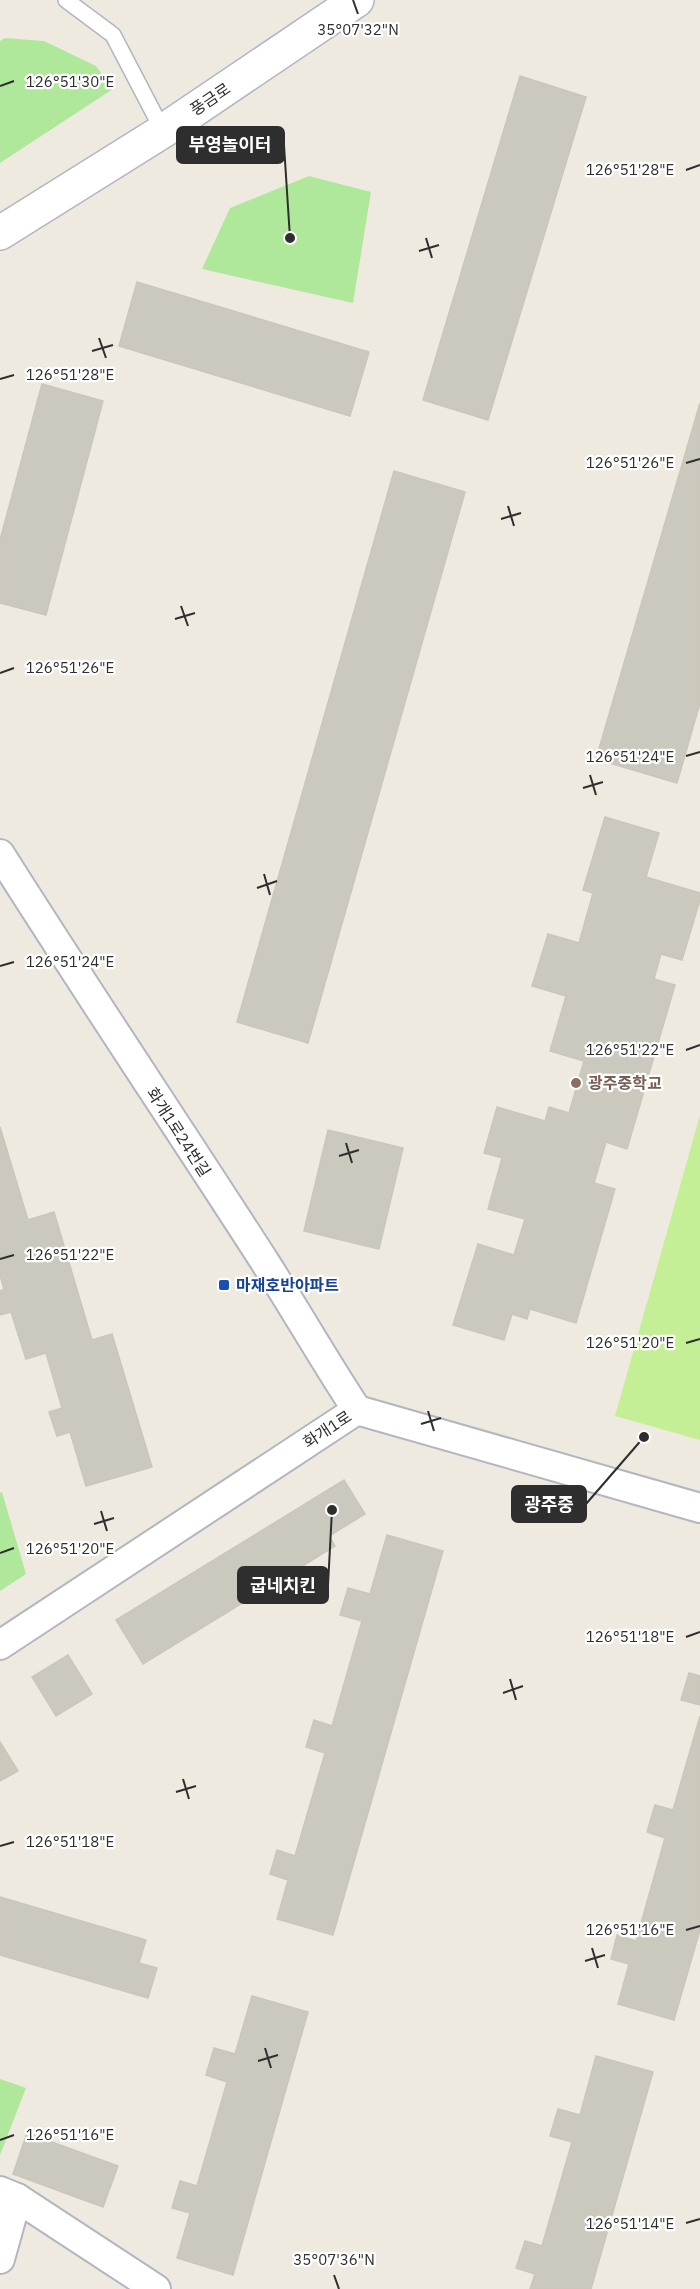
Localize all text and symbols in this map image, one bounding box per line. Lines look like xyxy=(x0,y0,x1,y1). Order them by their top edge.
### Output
text: 35°07'32"N xyxy=(317,20,399,39)
text: 126°51'30"E xyxy=(26,72,114,91)
street label: 풍금로 xyxy=(186,78,234,120)
callout: 부영놀이터 xyxy=(177,127,284,163)
text: 부영놀이터 xyxy=(189,133,271,156)
text: 126°51'28"E xyxy=(586,160,674,179)
text: 126°51'28"E xyxy=(26,365,114,384)
text: 126°51'26"E xyxy=(586,453,674,472)
text: 126°51'26"E xyxy=(26,658,114,677)
text: 126°51'24"E xyxy=(586,747,674,766)
text: 126°51'24"E xyxy=(26,952,114,971)
text: 126°51'22"E xyxy=(586,1040,674,1059)
place label: 광주중학교 xyxy=(588,1073,662,1093)
marker: 광주중학교 xyxy=(569,1076,583,1090)
street label: 화개1로24번길 xyxy=(143,1084,215,1180)
text: 126°51'22"E xyxy=(26,1245,114,1264)
place label: 마재호반아파트 xyxy=(236,1275,339,1295)
marker: 마재호반아파트 xyxy=(217,1278,231,1292)
text: 126°51'20"E xyxy=(586,1333,674,1352)
street label: 화개1로 xyxy=(299,1406,355,1452)
callout: 광주중 xyxy=(512,1486,586,1522)
text: 광주중 xyxy=(524,1493,574,1516)
text: 126°51'20"E xyxy=(26,1539,114,1558)
callout: 굽네치킨 xyxy=(238,1567,328,1603)
text: 굽네치킨 xyxy=(250,1574,316,1597)
text: 126°51'18"E xyxy=(586,1627,674,1646)
text: 126°51'18"E xyxy=(26,1832,114,1851)
text: 126°51'16"E xyxy=(586,1920,674,1939)
text: 126°51'16"E xyxy=(26,2125,114,2144)
text: 126°51'14"E xyxy=(586,2214,674,2233)
text: 35°07'36"N xyxy=(293,2250,375,2269)

